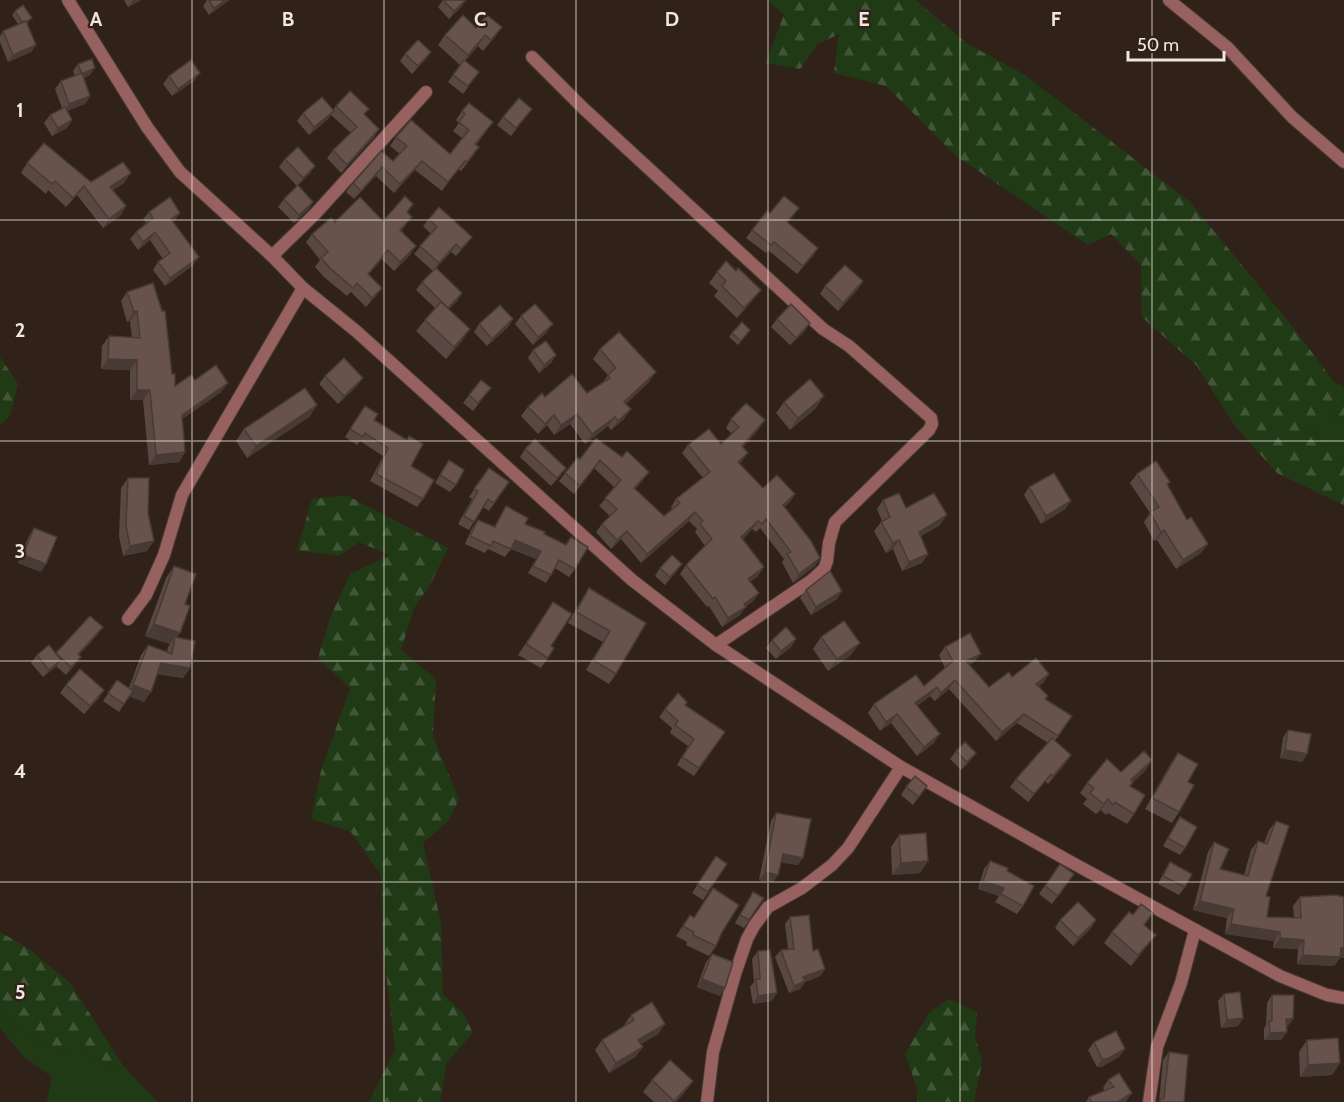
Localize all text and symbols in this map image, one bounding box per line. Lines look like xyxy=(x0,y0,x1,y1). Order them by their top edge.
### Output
text: A xyxy=(90,7,103,31)
text: B xyxy=(282,7,294,31)
text: C xyxy=(474,7,486,31)
text: D xyxy=(665,7,679,31)
text: E xyxy=(858,7,870,31)
text: F xyxy=(1051,7,1062,31)
scale bar xyxy=(1128,24,1224,62)
text: 50 m xyxy=(1137,34,1179,56)
text: 1 xyxy=(16,98,24,122)
text: 2 xyxy=(15,318,25,342)
text: 3 xyxy=(15,539,25,563)
text: 4 xyxy=(14,759,26,783)
text: 5 xyxy=(15,980,25,1004)

